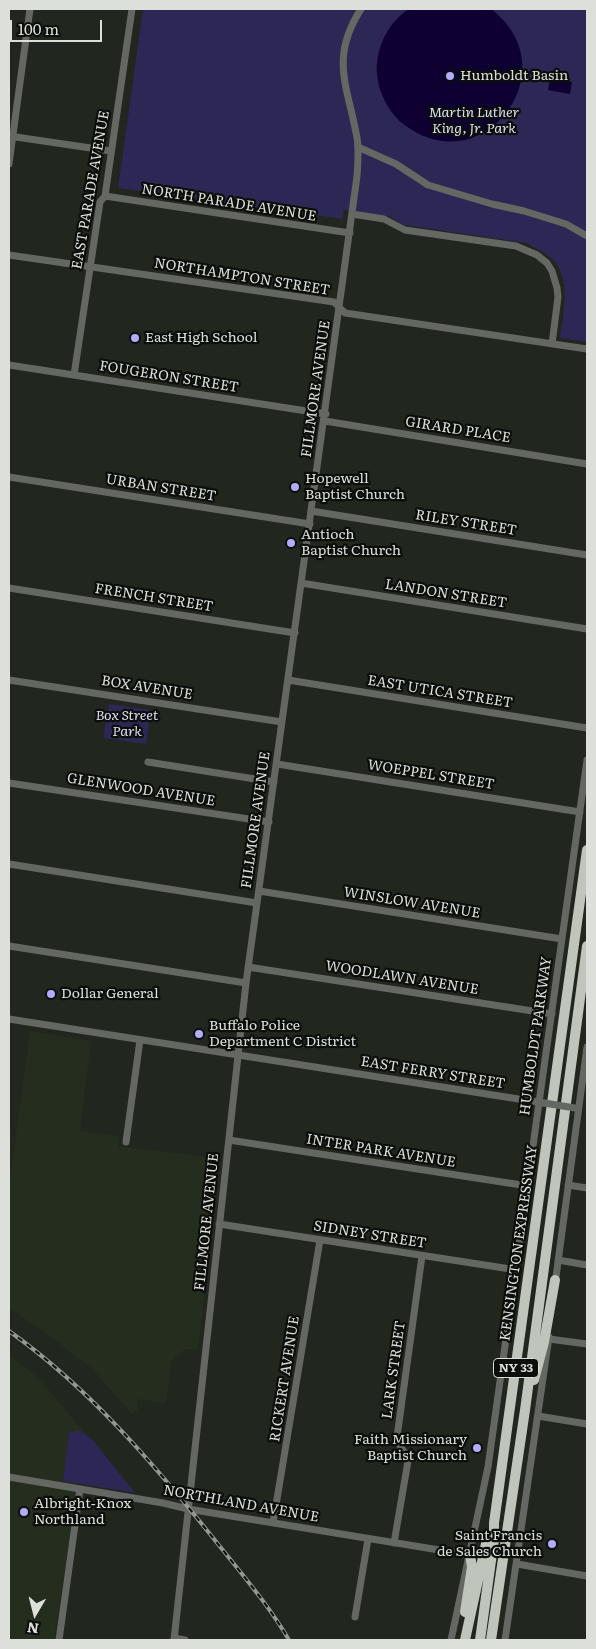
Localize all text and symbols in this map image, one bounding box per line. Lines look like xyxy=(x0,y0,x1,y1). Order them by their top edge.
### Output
scale bar xyxy=(12,10,105,42)
text: 100 m xyxy=(18,17,59,40)
place label: Humboldt Basin xyxy=(460,68,568,84)
marker: Humboldt Basin xyxy=(444,70,456,82)
park label: Martin Luther King, Jr. Park xyxy=(429,105,519,138)
street label: EAST PARADE AVENUE xyxy=(69,109,113,271)
street label: NORTH PARADE AVENUE xyxy=(140,181,318,225)
street label: NORTHAMPTON STREET xyxy=(153,255,331,299)
street label: FILLMORE AVENUE xyxy=(298,319,334,459)
place label: East High School xyxy=(145,330,257,346)
marker: East High School xyxy=(129,332,141,344)
street label: FOUGERON STREET xyxy=(98,358,240,396)
street label: GIRARD PLACE xyxy=(404,413,512,447)
street label: URBAN STREET xyxy=(105,471,217,505)
place label: Hopewell Baptist Church xyxy=(305,471,405,504)
marker: Hopewell Baptist Church xyxy=(289,481,301,493)
street label: RILEY STREET xyxy=(414,507,518,539)
place label: Antioch Baptist Church xyxy=(301,527,401,560)
marker: Antioch Baptist Church xyxy=(285,537,297,549)
street label: LANDON STREET xyxy=(384,576,508,612)
street label: FRENCH STREET xyxy=(93,580,215,616)
street label: BOX AVENUE xyxy=(100,672,194,704)
street label: EAST UTICA STREET xyxy=(366,672,514,712)
park label: Box Street Park xyxy=(96,708,158,740)
street label: FILLMORE AVENUE xyxy=(238,750,274,890)
street label: WOEPPEL STREET xyxy=(366,757,496,793)
street label: GLENWOOD AVENUE xyxy=(66,770,216,810)
street label: WINSLOW AVENUE xyxy=(342,884,482,922)
street label: HUMBOLDT PARKWAY xyxy=(517,956,555,1116)
street label: WOODLAWN AVENUE xyxy=(324,958,480,998)
place label: Dollar General xyxy=(61,986,159,1002)
marker: Dollar General xyxy=(45,988,57,1000)
place label: Buffalo Police Department C District xyxy=(209,1018,356,1050)
marker: Buffalo Police Department C District xyxy=(193,1028,205,1040)
street label: EAST FERRY STREET xyxy=(360,1053,506,1093)
street label: INTER PARK AVENUE xyxy=(305,1131,457,1171)
street label: KENSINGTON EXPRESSWAY xyxy=(497,1144,541,1342)
street label: FILLMORE AVENUE xyxy=(191,1152,223,1292)
street label: SIDNEY STREET xyxy=(312,1218,428,1252)
street label: RICKERT AVENUE xyxy=(267,1315,303,1443)
street label: LARK STREET xyxy=(379,1320,409,1420)
road number: NY 33 xyxy=(494,1359,538,1378)
place label: Faith Missionary Baptist Church xyxy=(354,1432,467,1464)
marker: Faith Missionary Baptist Church xyxy=(471,1442,483,1454)
street label: NORTHLAND AVENUE xyxy=(162,1482,320,1526)
place label: Albright-Knox Northland xyxy=(34,1496,131,1528)
marker: Albright-Knox Northland xyxy=(18,1506,30,1518)
place label: Saint Francis de Sales Church xyxy=(437,1528,542,1560)
marker: Saint Francis de Sales Church xyxy=(546,1538,558,1550)
north arrow xyxy=(10,1589,60,1639)
text: N xyxy=(26,1618,40,1640)

